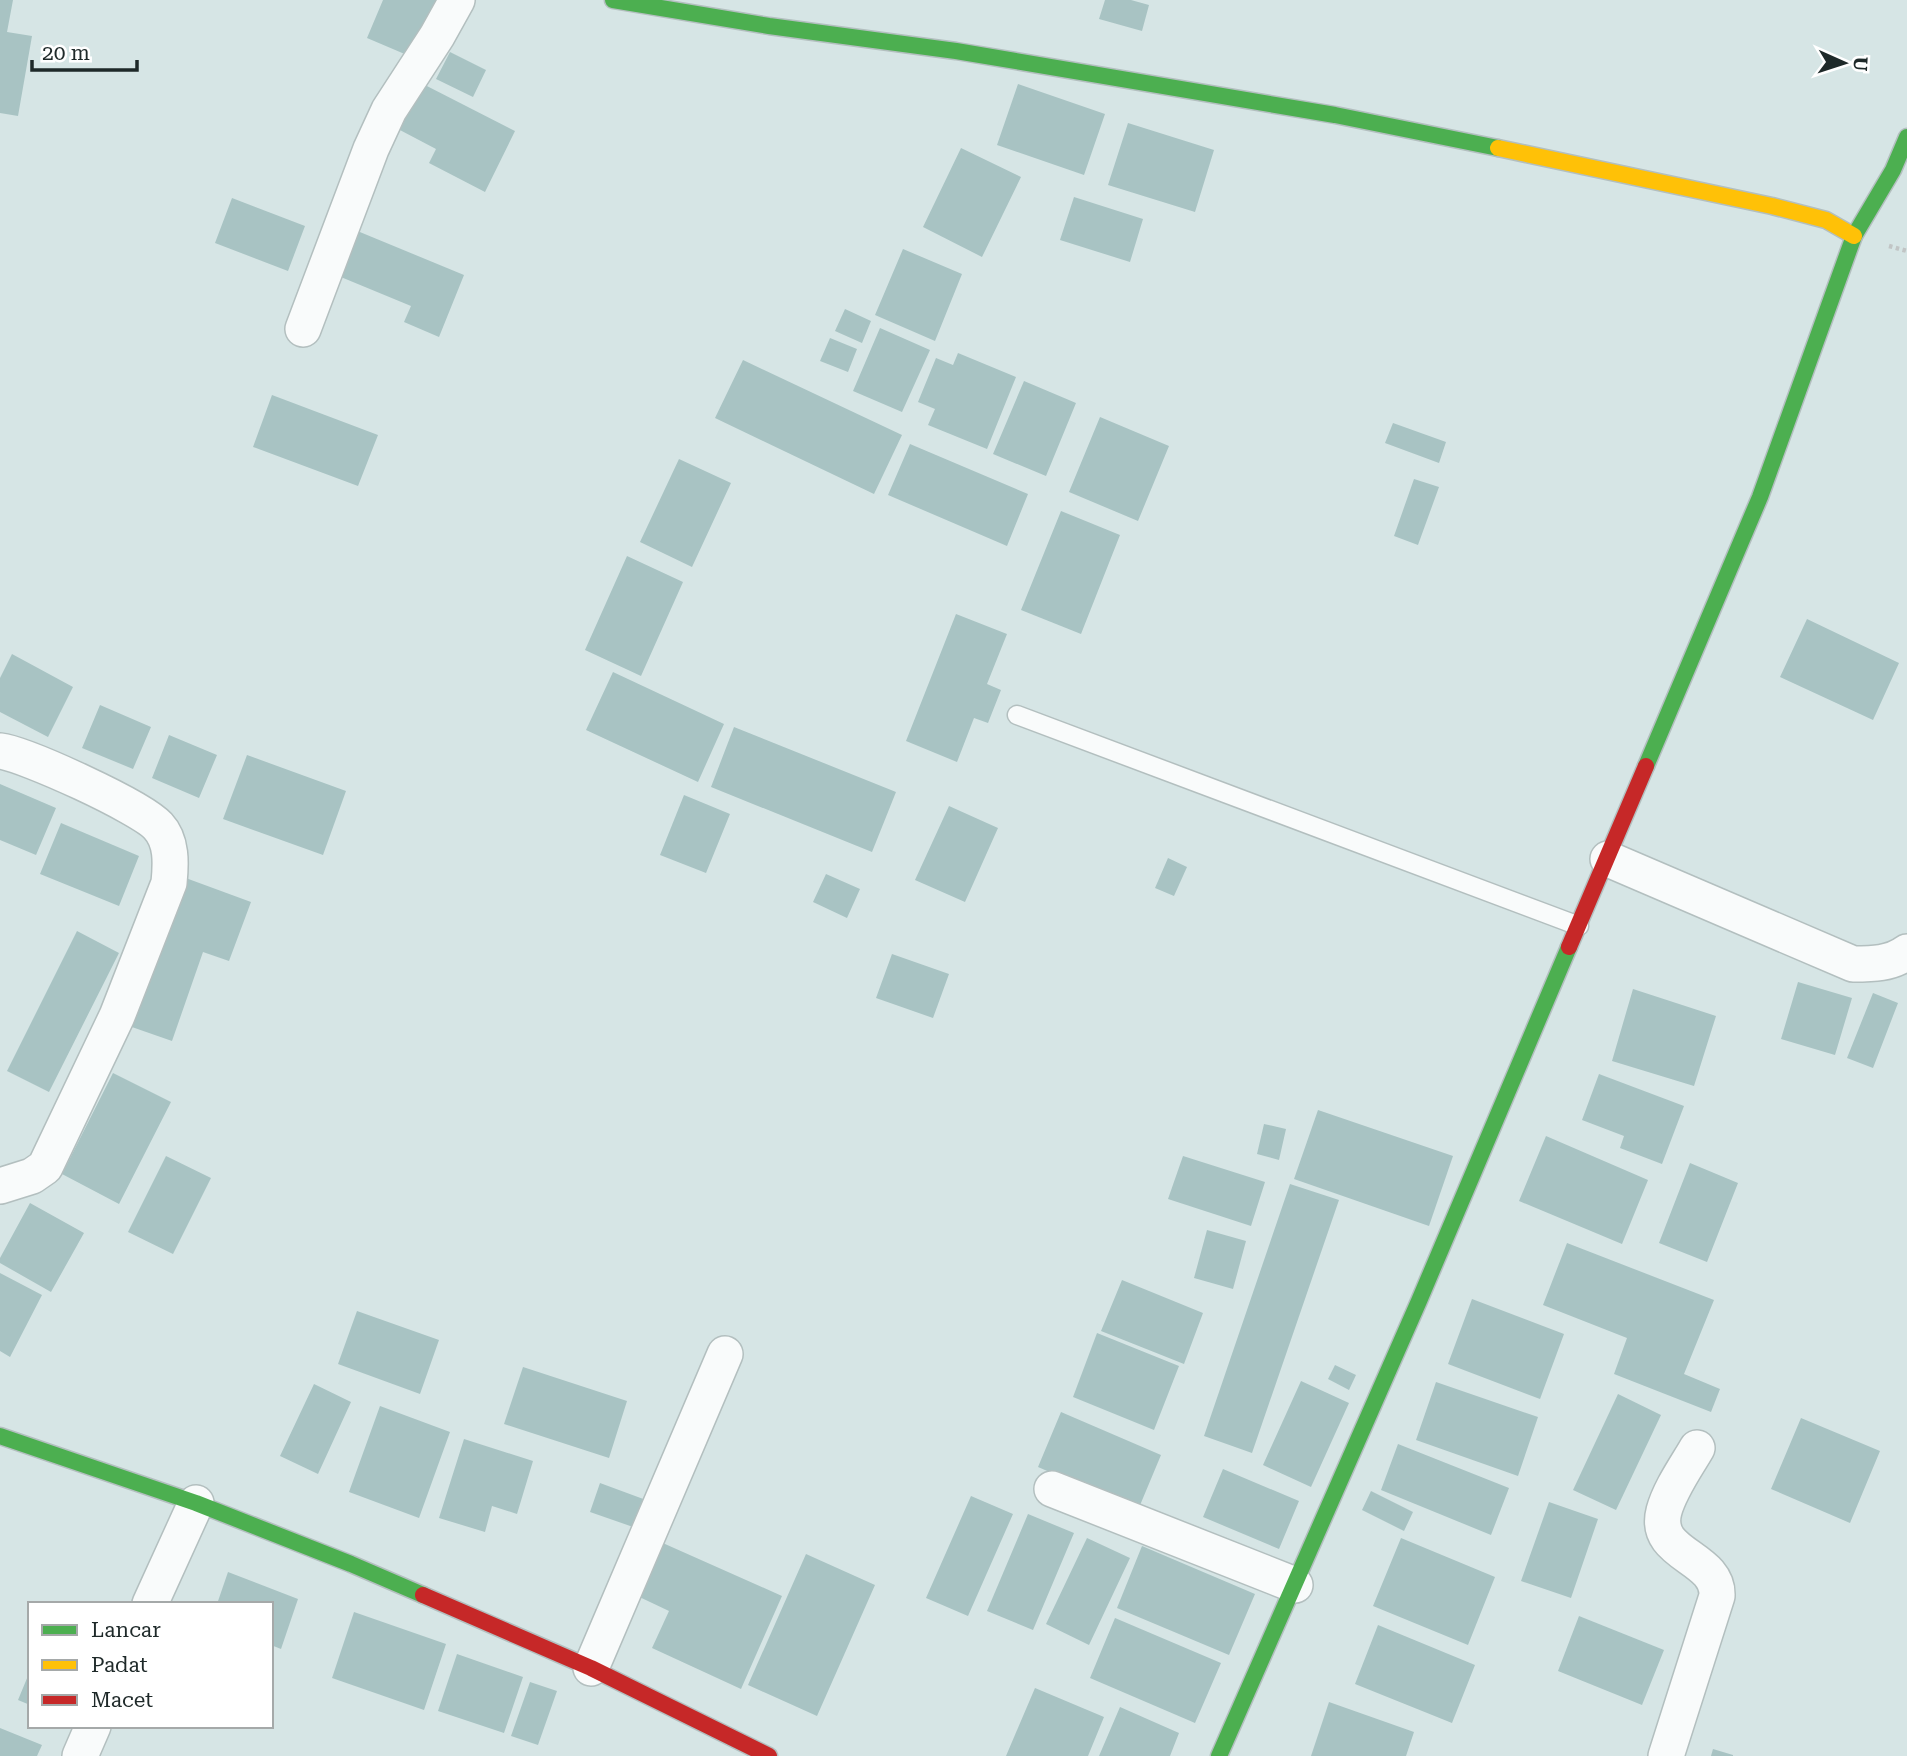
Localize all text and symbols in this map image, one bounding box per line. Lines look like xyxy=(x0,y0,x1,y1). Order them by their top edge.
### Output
scale bar xyxy=(32,28,136,72)
north arrow xyxy=(1809,28,1879,98)
text: 20 m xyxy=(42,41,90,65)
text: U xyxy=(1849,56,1872,72)
legend xyxy=(28,1602,273,1728)
text: Lancar xyxy=(91,1618,161,1642)
text: Padat xyxy=(91,1653,148,1677)
text: Macet xyxy=(91,1688,153,1712)

